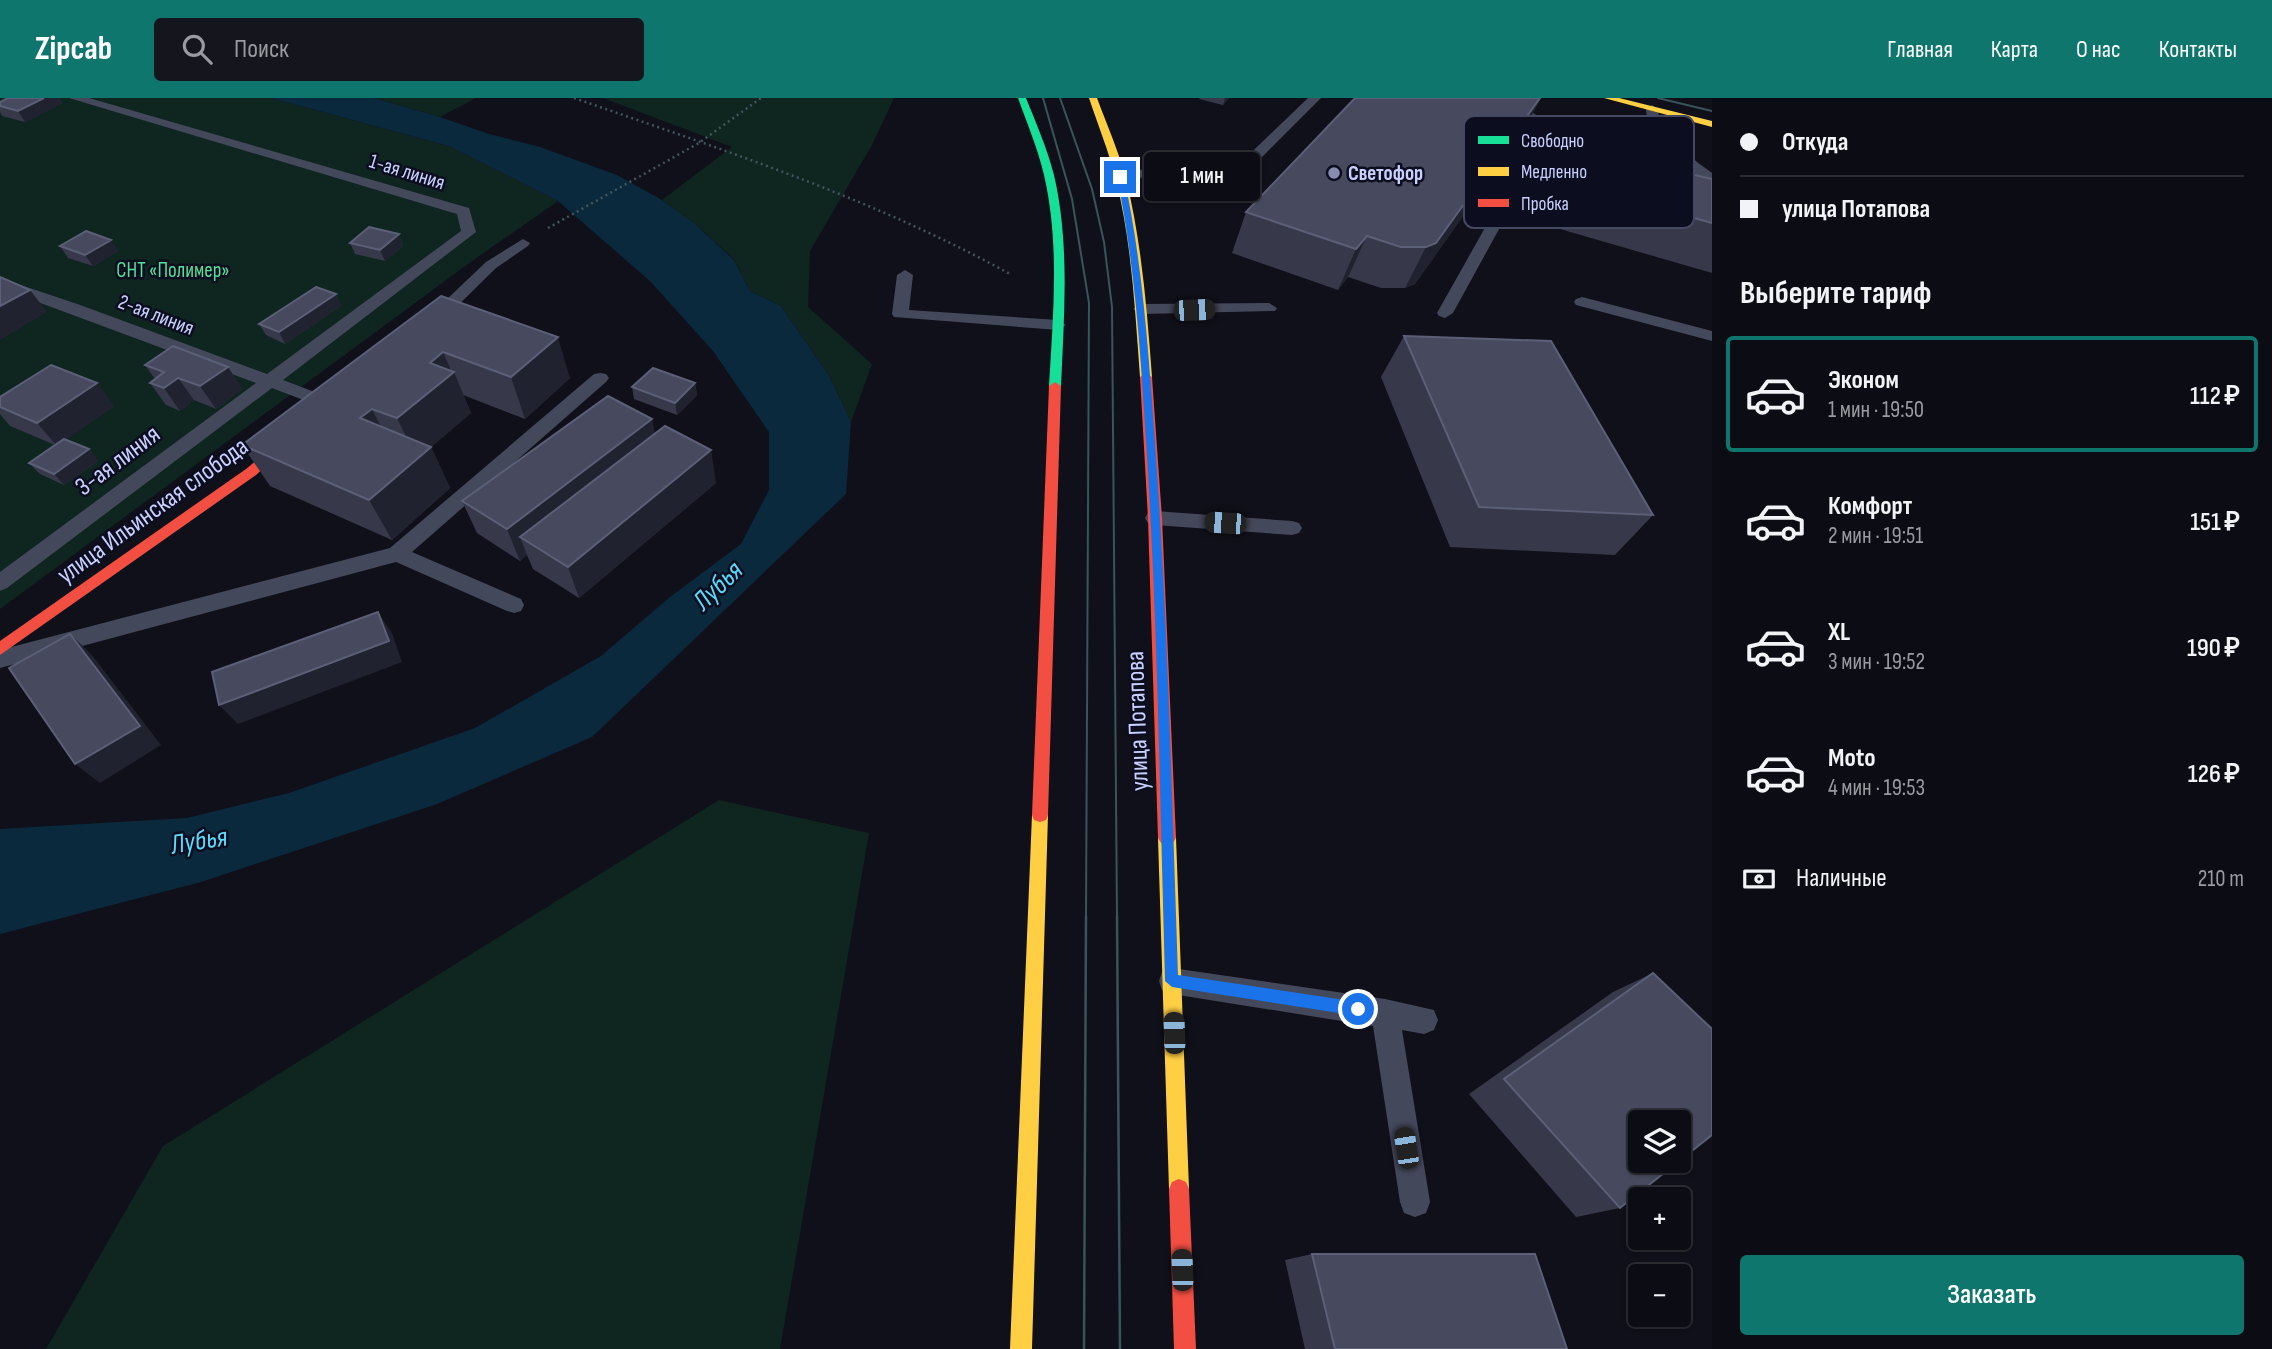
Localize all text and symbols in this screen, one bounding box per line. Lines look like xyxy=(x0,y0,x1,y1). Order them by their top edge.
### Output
search box xyxy=(154,18,644,81)
text: Zipcab xyxy=(35,29,112,69)
icon: search xyxy=(178,30,216,68)
text: Поиск xyxy=(234,34,289,65)
text: Главная xyxy=(1887,35,1953,64)
text: Карта xyxy=(1991,35,2038,64)
text: О нас xyxy=(2076,35,2121,64)
text: Контакты xyxy=(2159,35,2237,64)
legend xyxy=(1464,116,1694,228)
text: Откуда xyxy=(1782,127,1848,158)
text: Свободно xyxy=(1521,130,1584,153)
street label: 1-ая линия xyxy=(366,149,448,195)
callout: 1 мин xyxy=(1144,153,1260,202)
route end xyxy=(1104,161,1136,193)
place label: Светофор xyxy=(1348,161,1423,186)
text: Медленно xyxy=(1521,161,1587,184)
text: 1 мин xyxy=(1180,162,1224,190)
marker: Светофор xyxy=(1326,165,1342,181)
text: Пробка xyxy=(1521,193,1569,216)
text: улица Потапова xyxy=(1782,194,1930,225)
park label: СНТ «Полимер» xyxy=(116,258,230,283)
text: Выберите тариф xyxy=(1740,274,1931,313)
street label: 2-ая линия xyxy=(115,289,197,341)
car xyxy=(1173,299,1216,321)
icon: car xyxy=(1744,363,1807,426)
text: Эконом xyxy=(1828,365,1899,396)
text: 112 ₽ xyxy=(2190,381,2240,412)
text: 1 мин · 19:50 xyxy=(1828,396,1924,424)
street label: 3-ая линия xyxy=(70,419,166,503)
street label: улица Ильинская слобода xyxy=(51,431,255,591)
icon: car xyxy=(1744,489,1807,552)
text: Комфорт xyxy=(1828,491,1912,522)
text: 151 ₽ xyxy=(2190,507,2240,538)
car xyxy=(1204,511,1247,535)
text: 2 мин · 19:51 xyxy=(1828,522,1923,550)
water label: Лубья xyxy=(685,554,750,618)
icon: car xyxy=(1744,615,1807,678)
text: XL xyxy=(1828,617,1850,648)
text: 190 ₽ xyxy=(2187,633,2240,664)
text: 3 мин · 19:52 xyxy=(1828,648,1925,676)
street label: улица Потапова xyxy=(1120,651,1156,791)
icon: car xyxy=(1744,741,1807,804)
text: Moto xyxy=(1828,743,1876,774)
text: 126 ₽ xyxy=(2188,759,2240,790)
text: 4 мин · 19:53 xyxy=(1828,774,1925,802)
water label: Лубья xyxy=(167,820,230,862)
icon: cash xyxy=(1740,860,1778,898)
text: Наличные xyxy=(1796,863,1887,894)
text: 210 m xyxy=(2198,865,2244,893)
route start xyxy=(1342,993,1374,1025)
car xyxy=(1163,1012,1186,1054)
map controls xyxy=(1628,1110,1691,1327)
button: layers xyxy=(1628,1110,1691,1173)
car xyxy=(1393,1126,1420,1170)
button: + xyxy=(1628,1187,1691,1250)
car xyxy=(1171,1249,1194,1291)
button: Заказать xyxy=(1740,1255,2244,1335)
button: − xyxy=(1628,1264,1691,1327)

